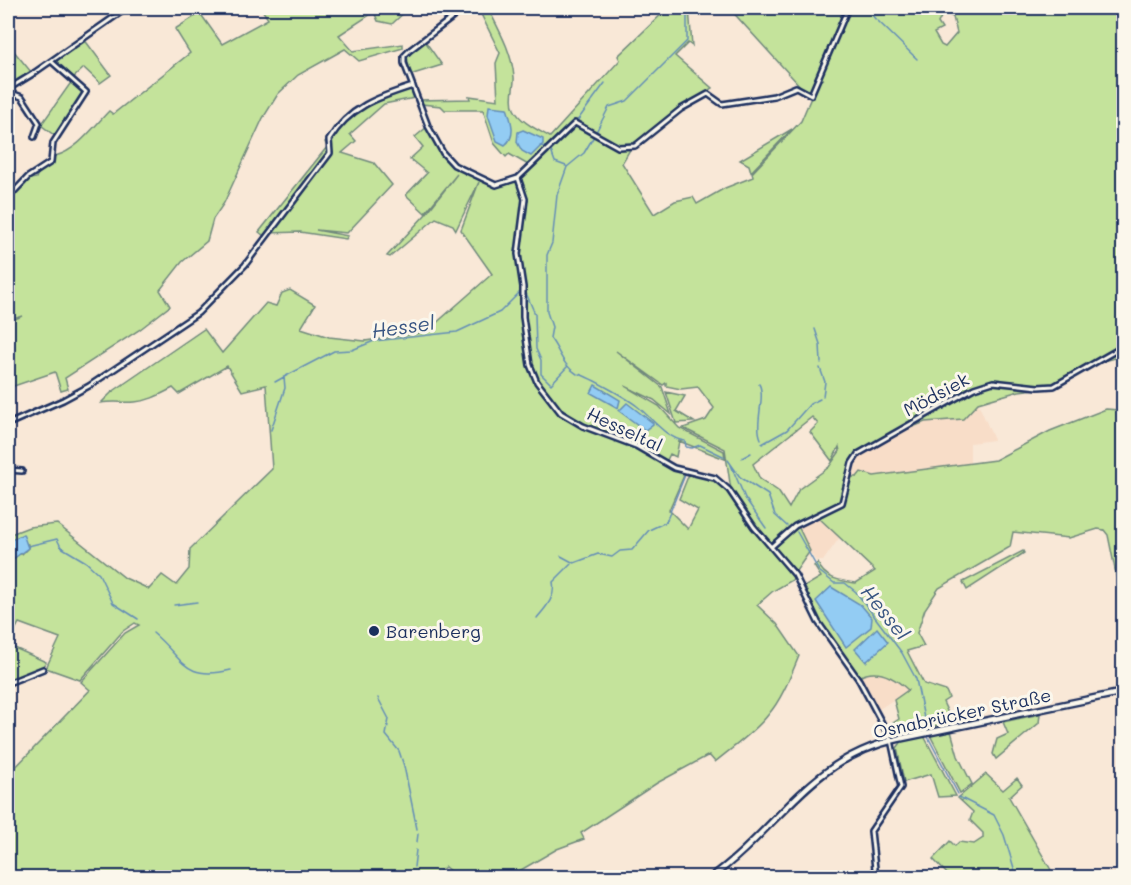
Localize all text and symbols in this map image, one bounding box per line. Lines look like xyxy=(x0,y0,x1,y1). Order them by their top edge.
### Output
water label: Hessel xyxy=(370,309,436,343)
street label: Mödsiek xyxy=(899,367,973,421)
street label: Hesseltal xyxy=(583,401,667,457)
water label: Hessel xyxy=(856,579,916,645)
place label: Barenberg xyxy=(386,619,481,643)
marker: Barenberg xyxy=(367,624,381,638)
street label: Osnabrücker Straße xyxy=(871,682,1053,744)

